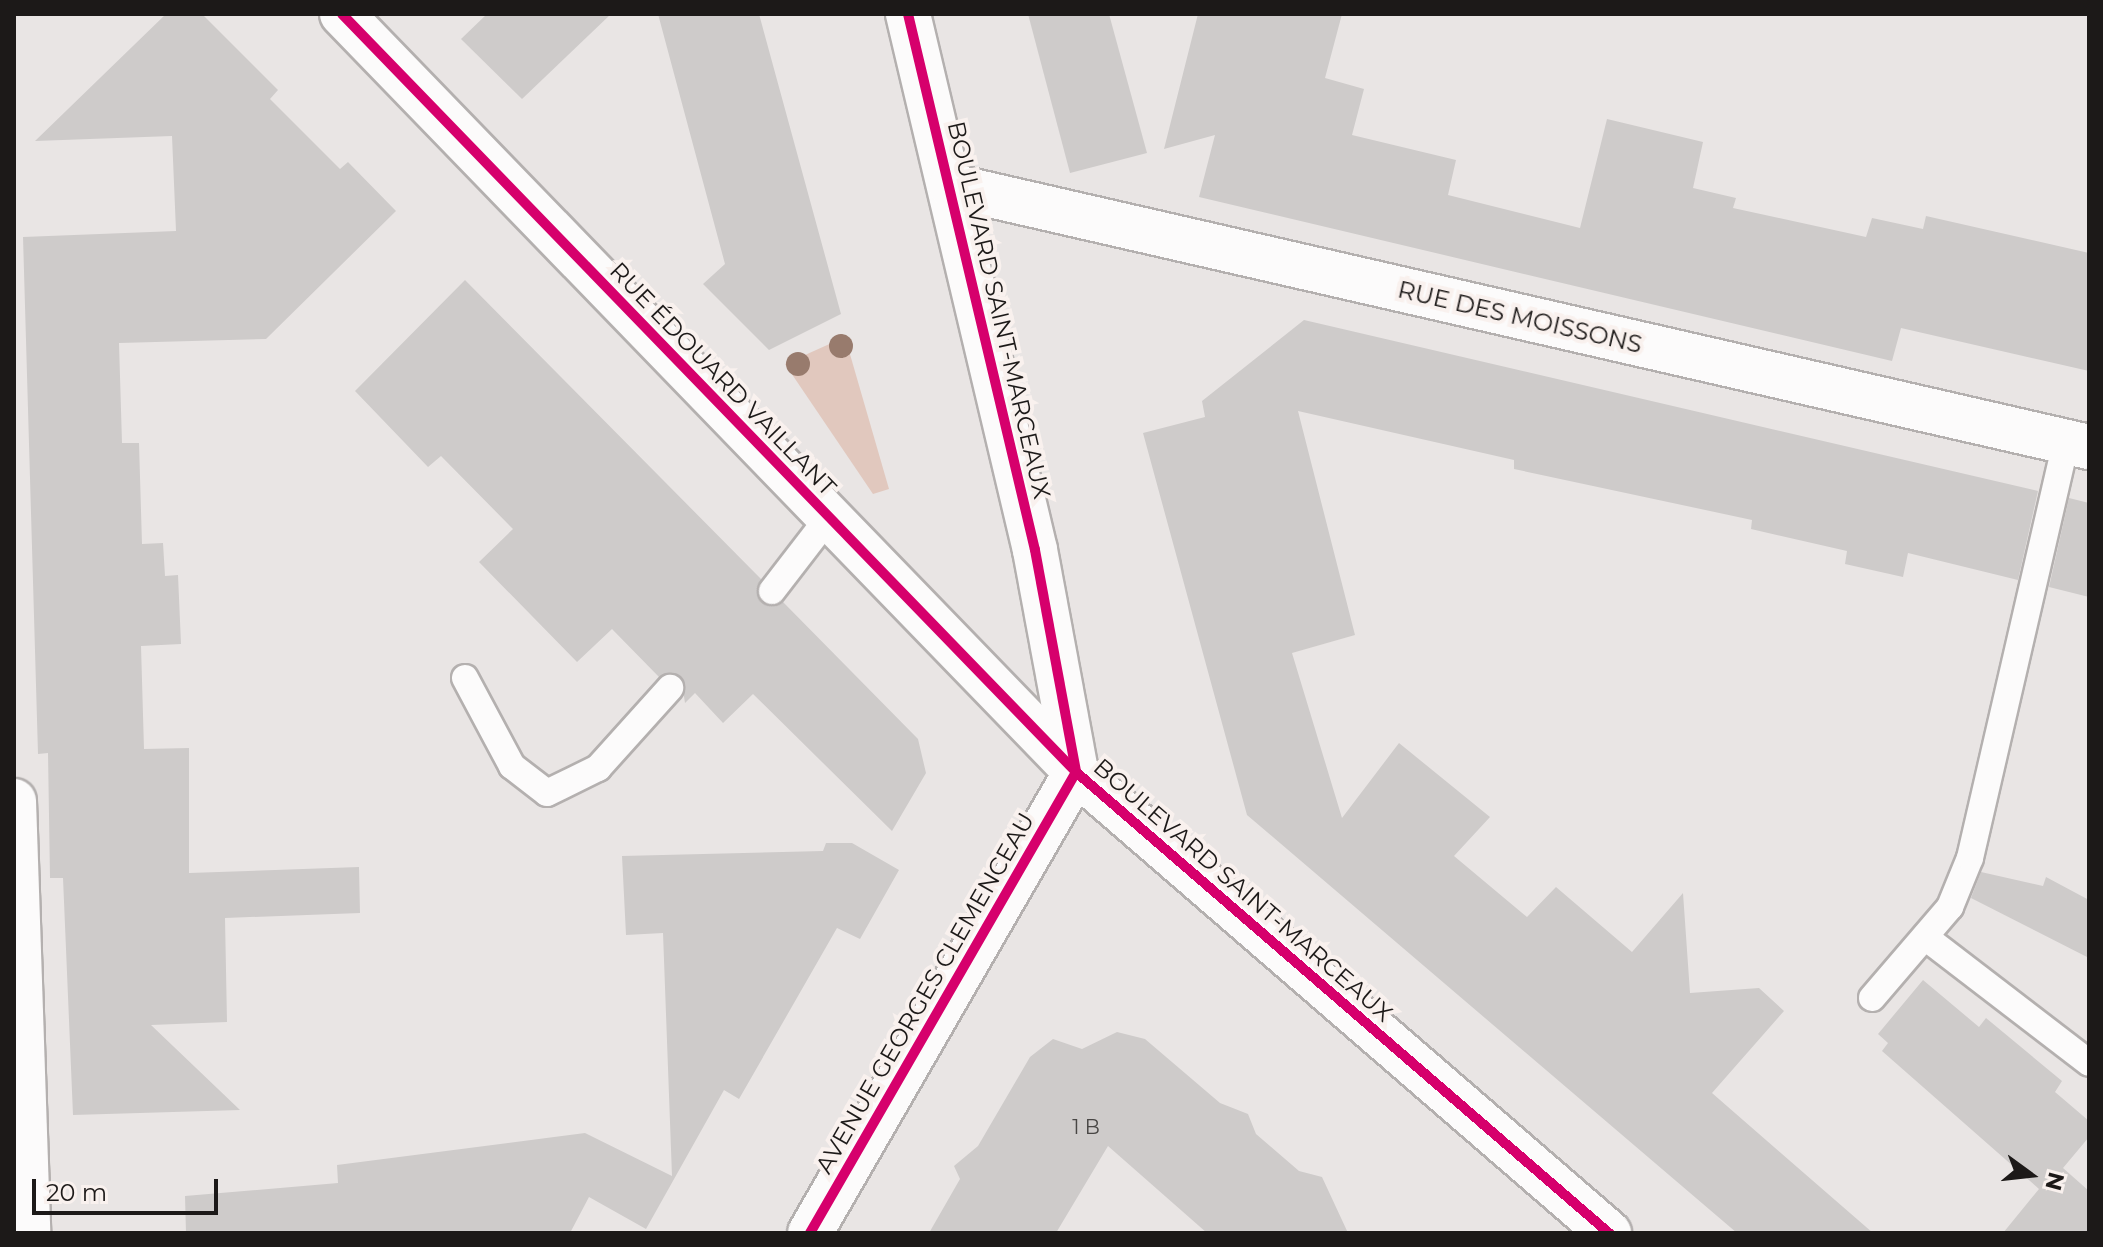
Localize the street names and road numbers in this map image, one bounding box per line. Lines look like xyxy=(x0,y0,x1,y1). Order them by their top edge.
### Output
street label: BOULEVARD SAINT-MARCEAUX xyxy=(941,118,1057,502)
street label: RUE ÉDOUARD VAILLANT xyxy=(604,256,842,502)
street label: RUE DES MOISSONS xyxy=(1395,275,1645,359)
street label: BOULEVARD SAINT-MARCEAUX xyxy=(1088,752,1398,1028)
street label: AVENUE GEORGES CLEMENCEAU xyxy=(810,807,1040,1179)

